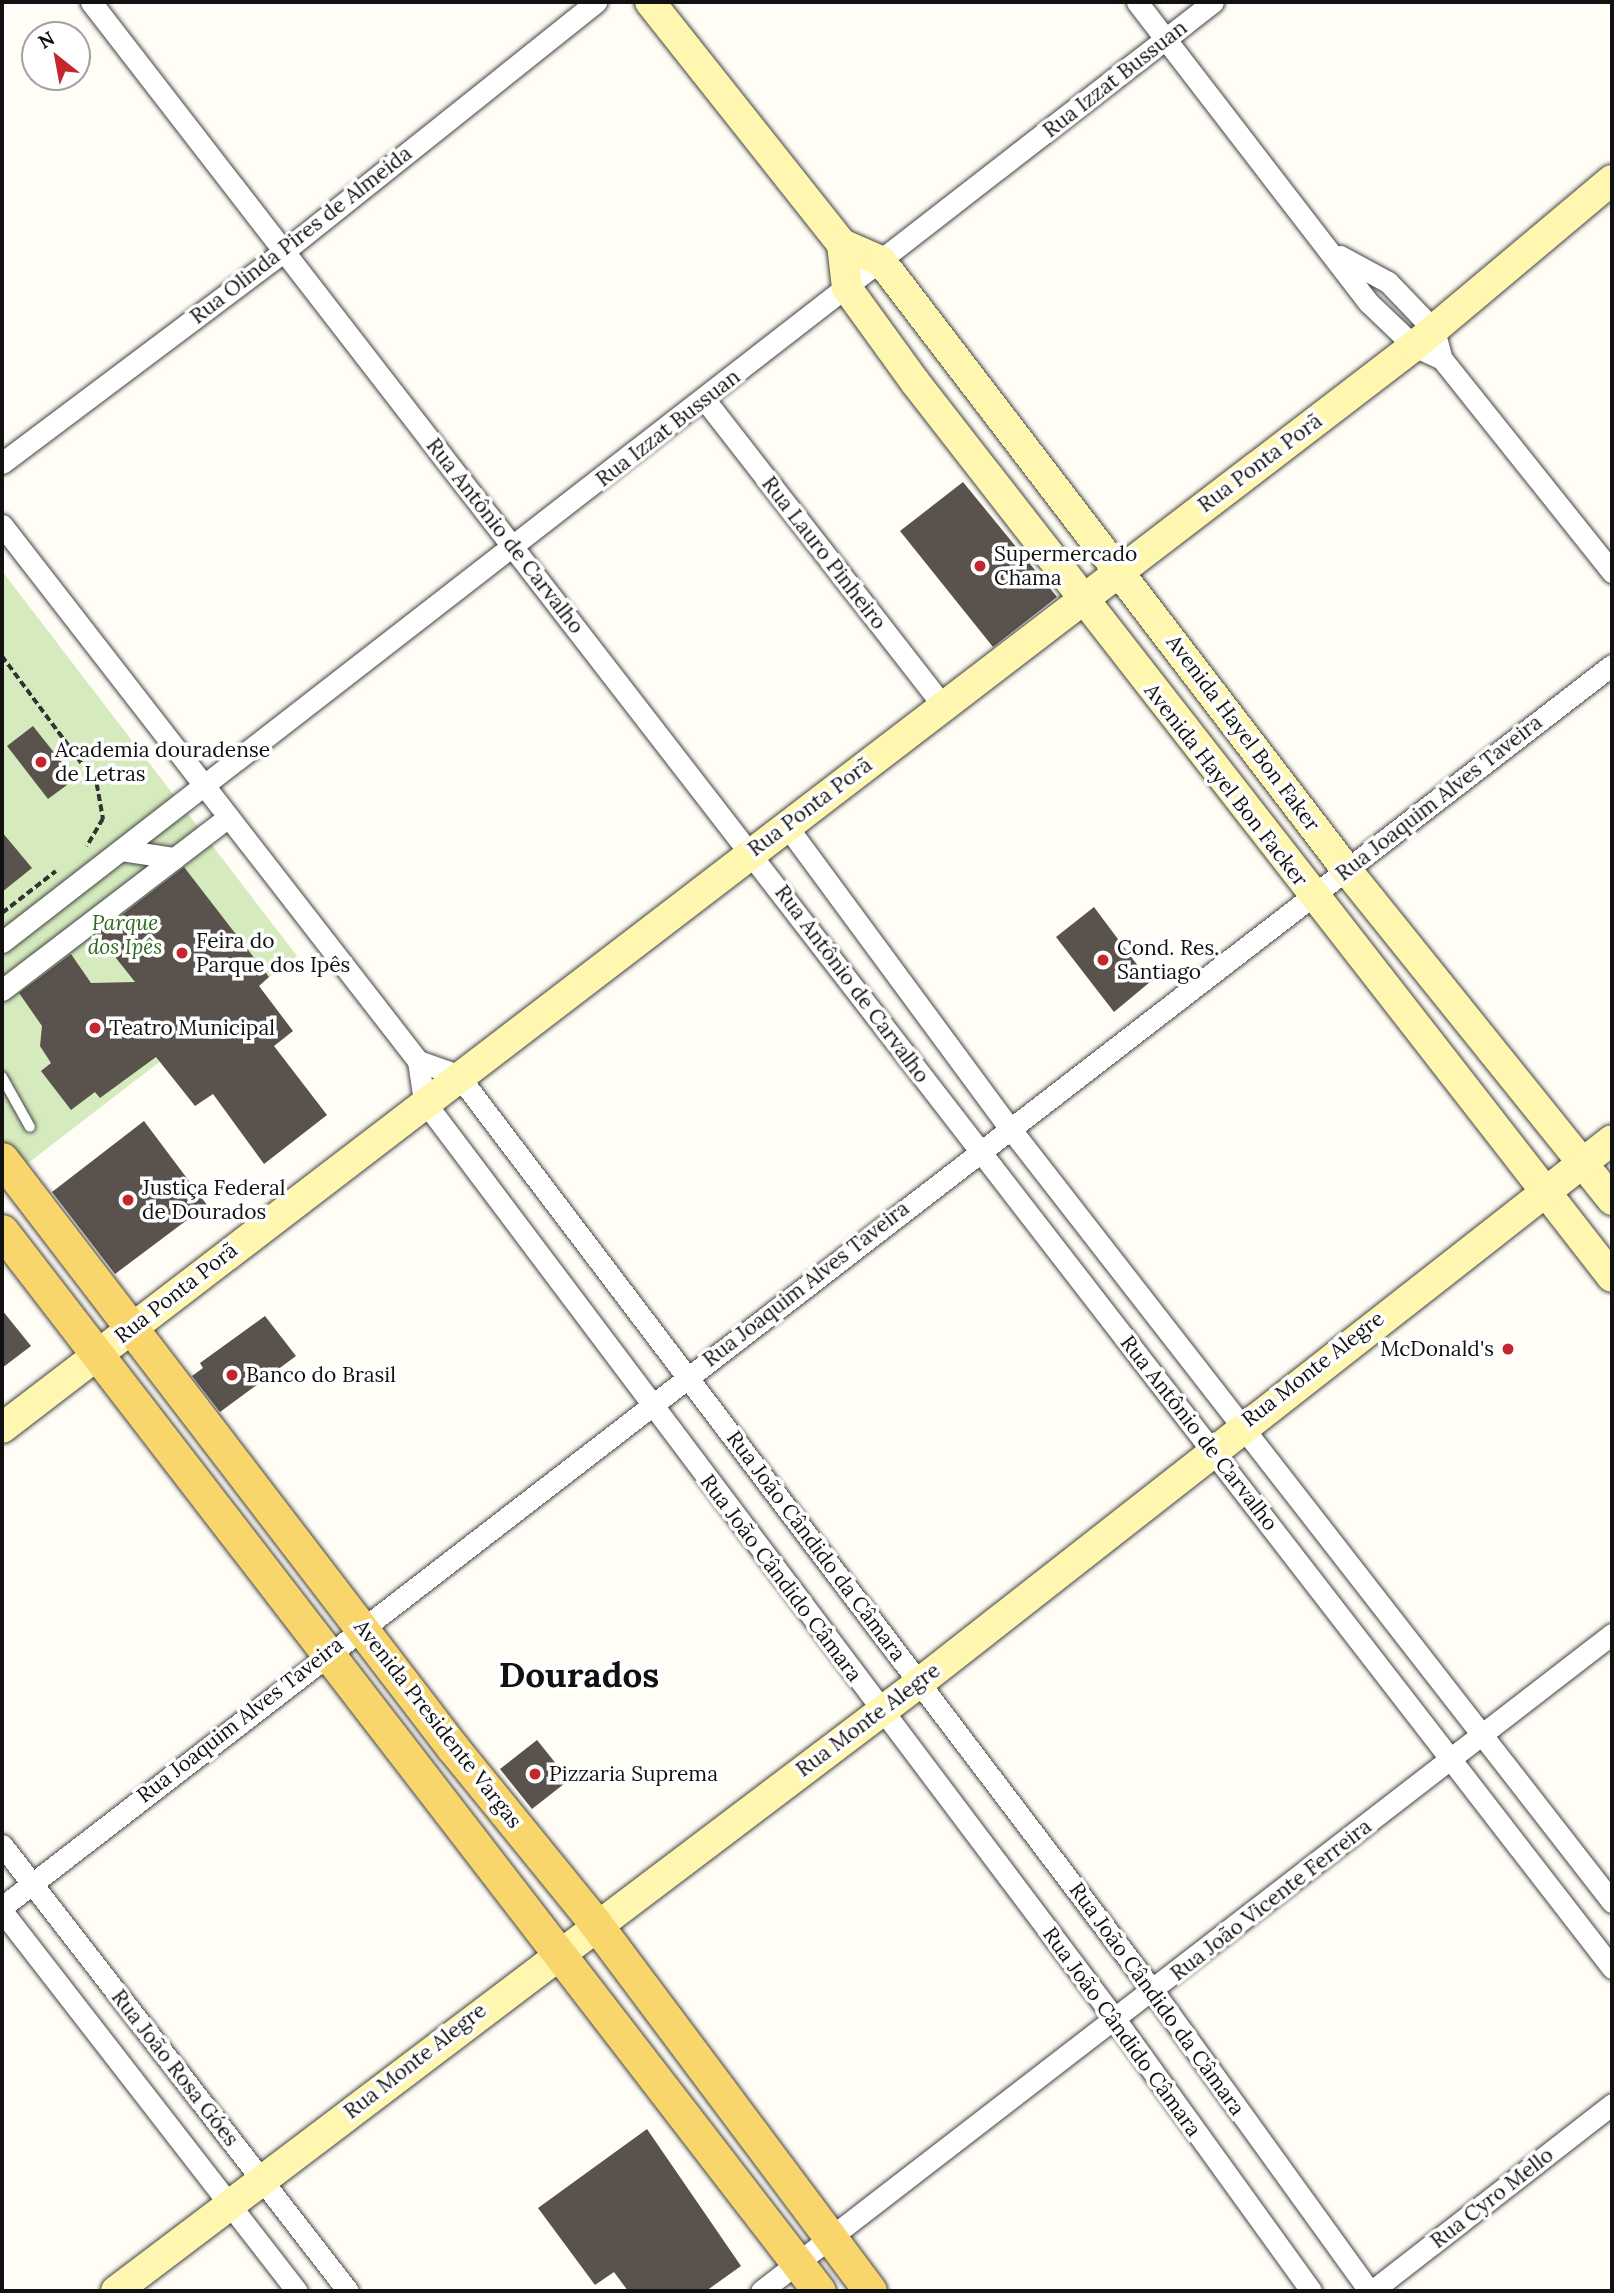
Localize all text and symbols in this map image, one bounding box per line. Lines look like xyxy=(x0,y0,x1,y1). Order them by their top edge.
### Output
street label: Rua Izzat Bussuan xyxy=(1038,15,1192,143)
north arrow xyxy=(21,21,91,91)
text: N xyxy=(34,26,59,54)
street label: Rua Olinda Pires de Almeida xyxy=(185,141,417,329)
street label: Rua Izzat Bussuan xyxy=(591,364,745,492)
street label: Rua Ponta Porã xyxy=(1193,408,1327,518)
street label: Rua Antônio de Carvalho xyxy=(421,433,589,639)
street label: Rua Lauro Pinheiro xyxy=(756,472,892,634)
place label: Supermercado Chama xyxy=(994,541,1137,591)
marker: Supermercado Chama xyxy=(972,558,988,574)
street label: Avenida Hayel Bon Faker xyxy=(1161,630,1325,836)
street label: Avenida Hayel Bon Facker xyxy=(1139,679,1313,891)
street label: Rua Joaquim Alves Taveira xyxy=(1331,710,1547,886)
place label: Academia douradense de Letras xyxy=(55,737,270,787)
street label: Rua Ponta Porã xyxy=(743,752,877,862)
marker: Academia douradense de Letras xyxy=(33,754,49,770)
street label: Rua Antônio de Carvalho xyxy=(770,880,934,1088)
park label: Parque dos Ipês xyxy=(88,910,162,960)
place label: Feira do Parque dos Ipês xyxy=(196,928,350,978)
place label: Cond. Res. Santiago xyxy=(1117,935,1219,985)
marker: Feira do Parque dos Ipês xyxy=(174,945,190,961)
marker: Cond. Res. Santiago xyxy=(1095,952,1111,968)
place label: Teatro Municipal xyxy=(109,1015,275,1041)
marker: Teatro Municipal xyxy=(87,1020,103,1036)
place label: Justiça Federal de Dourados xyxy=(142,1175,286,1225)
marker: Justiça Federal de Dourados xyxy=(120,1192,136,1208)
street label: Rua Joaquim Alves Taveira xyxy=(698,1196,914,1372)
street label: Rua Ponta Porã xyxy=(110,1237,242,1349)
street label: Rua Monte Alegre xyxy=(1237,1306,1389,1432)
street label: Rua Antônio de Carvalho xyxy=(1115,1330,1283,1536)
place label: McDonald's xyxy=(1380,1336,1494,1362)
marker: McDonald's xyxy=(1500,1341,1516,1357)
place label: Banco do Brasil xyxy=(246,1362,396,1388)
marker: Banco do Brasil xyxy=(224,1367,240,1383)
street label: Rua João Cândido da Câmara xyxy=(721,1426,911,1666)
street label: Rua João Cândido Câmara xyxy=(695,1469,867,1687)
street label: Avenida Presidente Vargas xyxy=(349,1615,527,1833)
street label: Rua Joaquim Alves Taveira xyxy=(132,1632,348,1808)
district label: Dourados xyxy=(499,1654,659,1696)
street label: Rua Monte Alegre xyxy=(791,1658,945,1782)
place label: Pizzaria Suprema xyxy=(549,1761,718,1787)
marker: Pizzaria Suprema xyxy=(527,1766,543,1782)
street label: Rua João Vicente Ferreira xyxy=(1166,1814,1376,1986)
street label: Rua João Cândido da Câmara xyxy=(1064,1878,1250,2120)
street label: Rua João Cândido Câmara xyxy=(1038,1922,1206,2142)
street label: Rua João Rosa Góes xyxy=(106,1985,244,2151)
street label: Rua Monte Alegre xyxy=(339,1998,491,2124)
street label: Rua Cyro Mello xyxy=(1426,2142,1558,2254)

